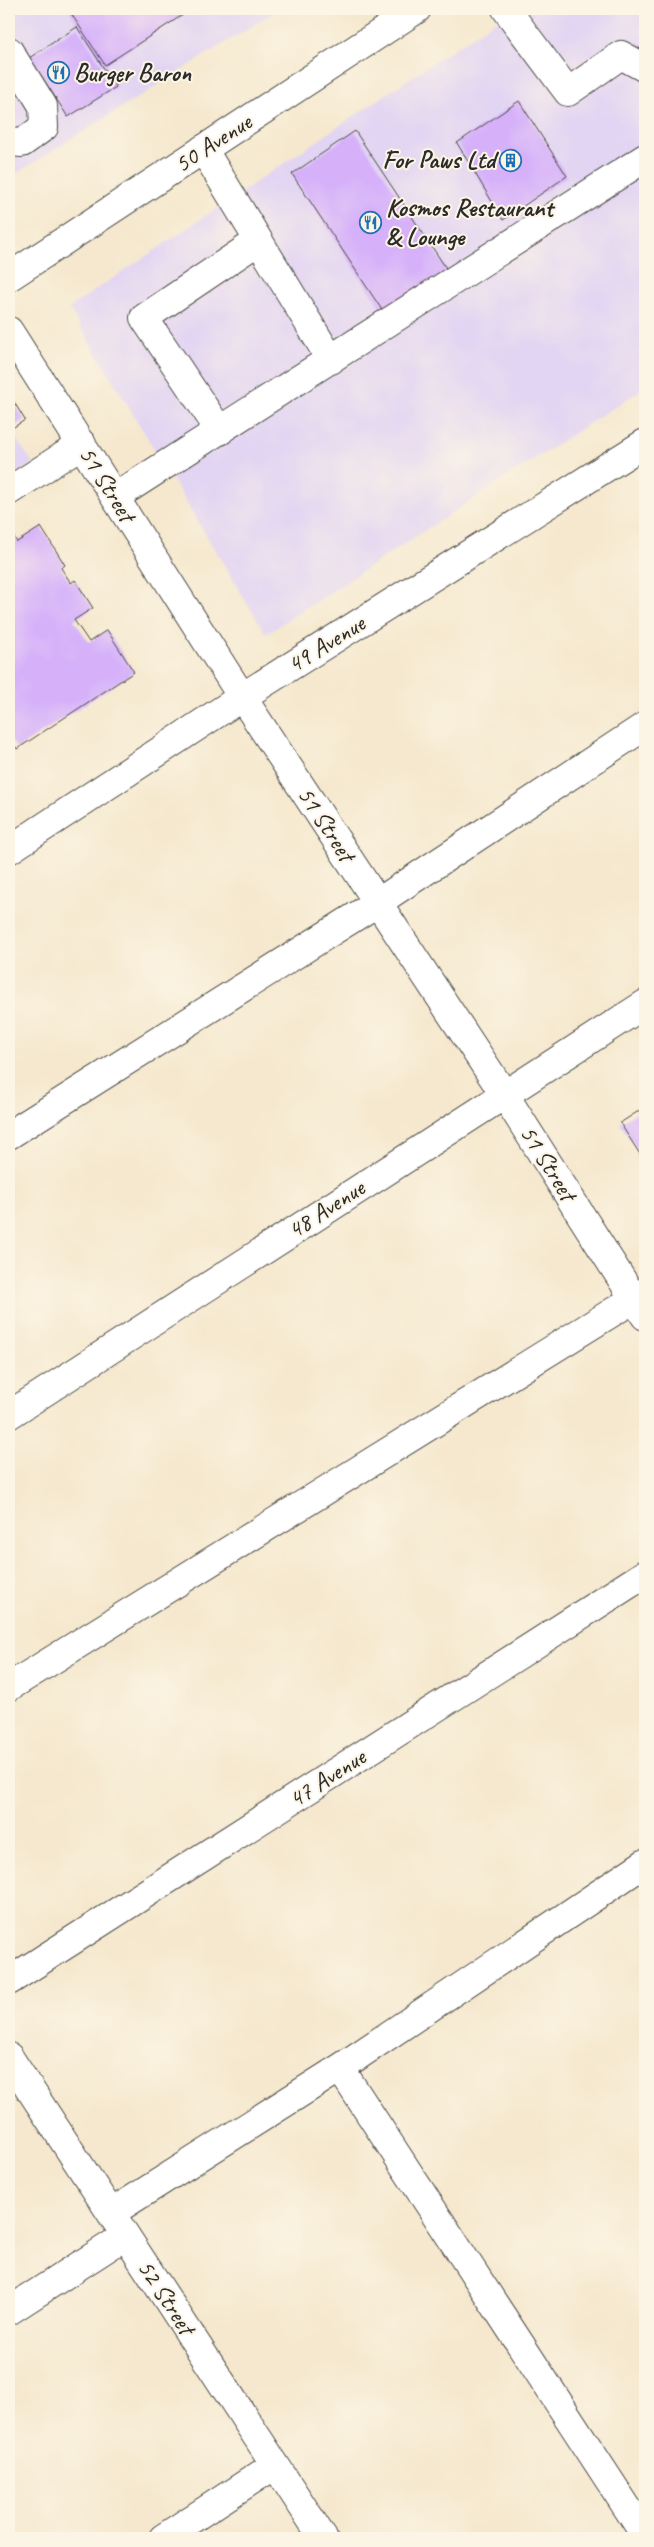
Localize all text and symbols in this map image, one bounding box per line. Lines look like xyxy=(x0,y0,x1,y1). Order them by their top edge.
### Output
place label: Burger Baron xyxy=(74,57,191,89)
restaurant icon: Burger Baron xyxy=(46,61,70,85)
street label: 50 Avenue xyxy=(168,105,259,180)
place label: For Paws Ltd xyxy=(382,144,500,176)
building icon: For Paws Ltd xyxy=(499,148,523,172)
place label: Kosmos Restaurant & Lounge xyxy=(386,192,555,253)
restaurant icon: Kosmos Restaurant & Lounge xyxy=(358,210,382,234)
street label: 51 Street xyxy=(71,440,145,531)
street label: 49 Avenue xyxy=(281,607,373,680)
street label: 51 Street xyxy=(290,780,364,871)
street label: 51 Street xyxy=(512,1119,586,1210)
street label: 48 Avenue xyxy=(281,1171,372,1246)
street label: 47 Avenue xyxy=(282,1740,373,1815)
street label: 52 Street xyxy=(130,2253,204,2344)

